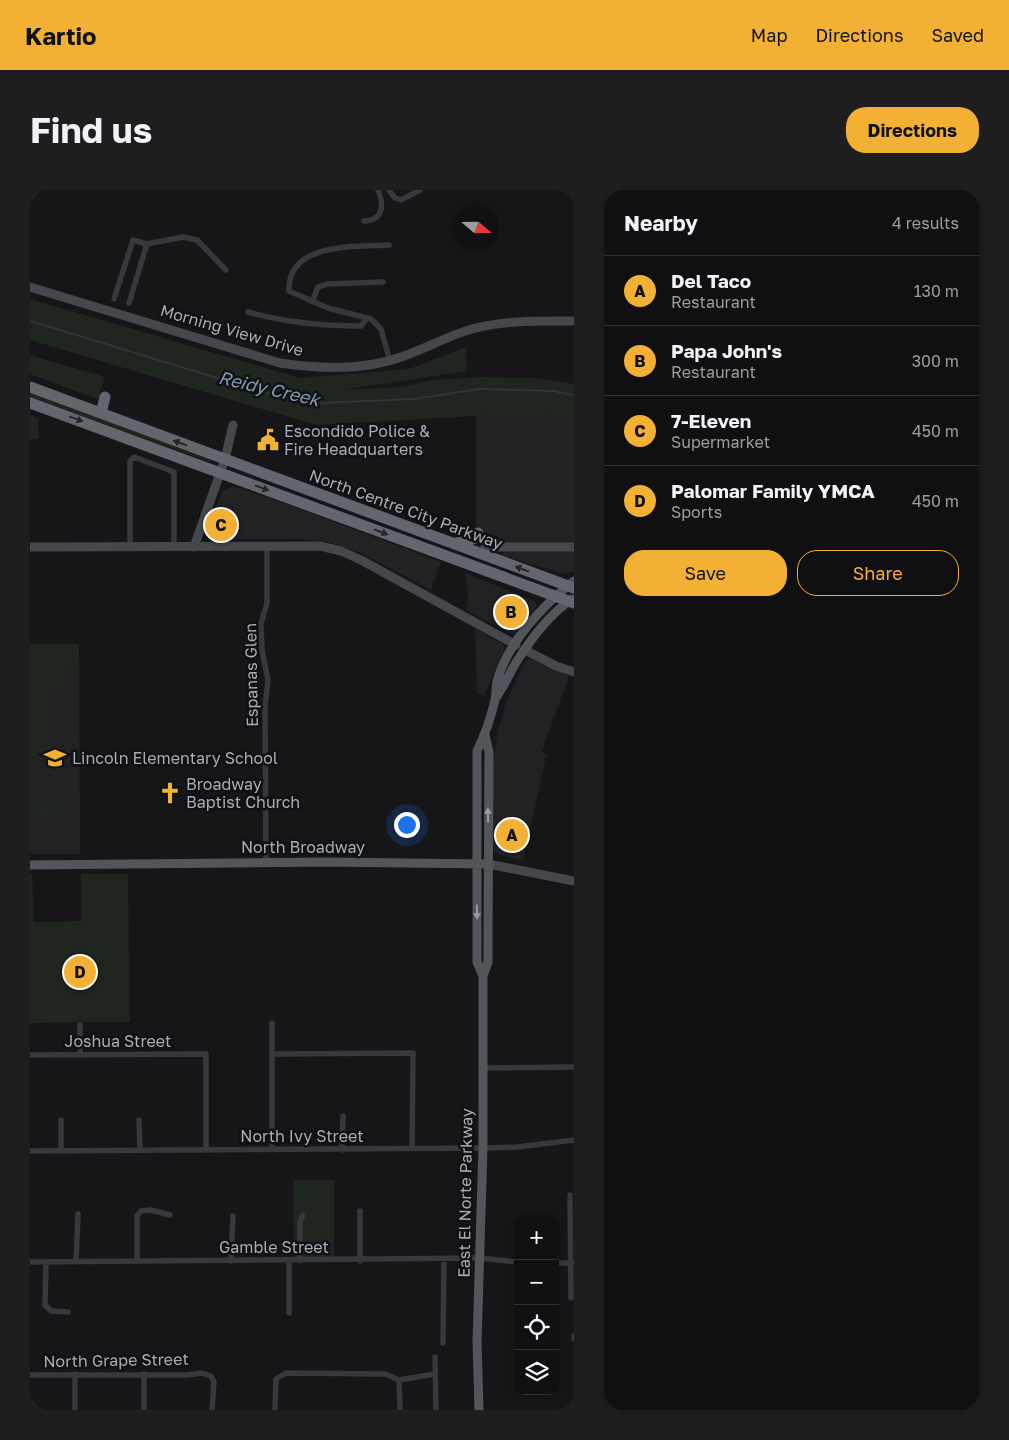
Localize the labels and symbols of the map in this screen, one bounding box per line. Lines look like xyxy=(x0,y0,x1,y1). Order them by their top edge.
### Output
north arrow xyxy=(454,205,499,250)
street label: Morning View Drive xyxy=(158,300,306,360)
water label: Reidy Creek xyxy=(217,366,324,411)
one-way arrow xyxy=(69,415,84,423)
place label: Escondido Police & Fire Headquarters xyxy=(284,421,430,459)
public building icon: Escondido Police & Fire Headquarters xyxy=(255,427,281,453)
one-way arrow xyxy=(172,439,187,446)
street label: North Centre City Parkway xyxy=(307,465,505,553)
one-way arrow xyxy=(255,484,270,492)
pin: C xyxy=(205,506,237,544)
one-way arrow xyxy=(374,529,389,536)
one-way arrow xyxy=(514,565,529,573)
pin: B xyxy=(495,593,527,631)
street label: Espanas Glen xyxy=(240,623,262,727)
school or university icon: Lincoln Elementary School xyxy=(42,745,68,771)
place label: Lincoln Elementary School xyxy=(72,748,278,768)
place label: Broadway Baptist Church xyxy=(186,774,300,812)
church icon: Broadway Baptist Church xyxy=(157,780,183,806)
one-way arrow xyxy=(483,807,491,823)
your location xyxy=(394,812,420,838)
pin: A xyxy=(496,816,528,854)
street label: North Broadway xyxy=(241,837,365,857)
one-way arrow xyxy=(473,904,481,920)
pin: D xyxy=(64,953,96,991)
street label: Joshua Street xyxy=(65,1031,171,1051)
street label: East El Norte Parkway xyxy=(454,1108,476,1278)
street label: North Ivy Street xyxy=(240,1126,364,1146)
street label: Gamble Street xyxy=(219,1237,329,1257)
street label: North Grape Street xyxy=(43,1349,189,1371)

